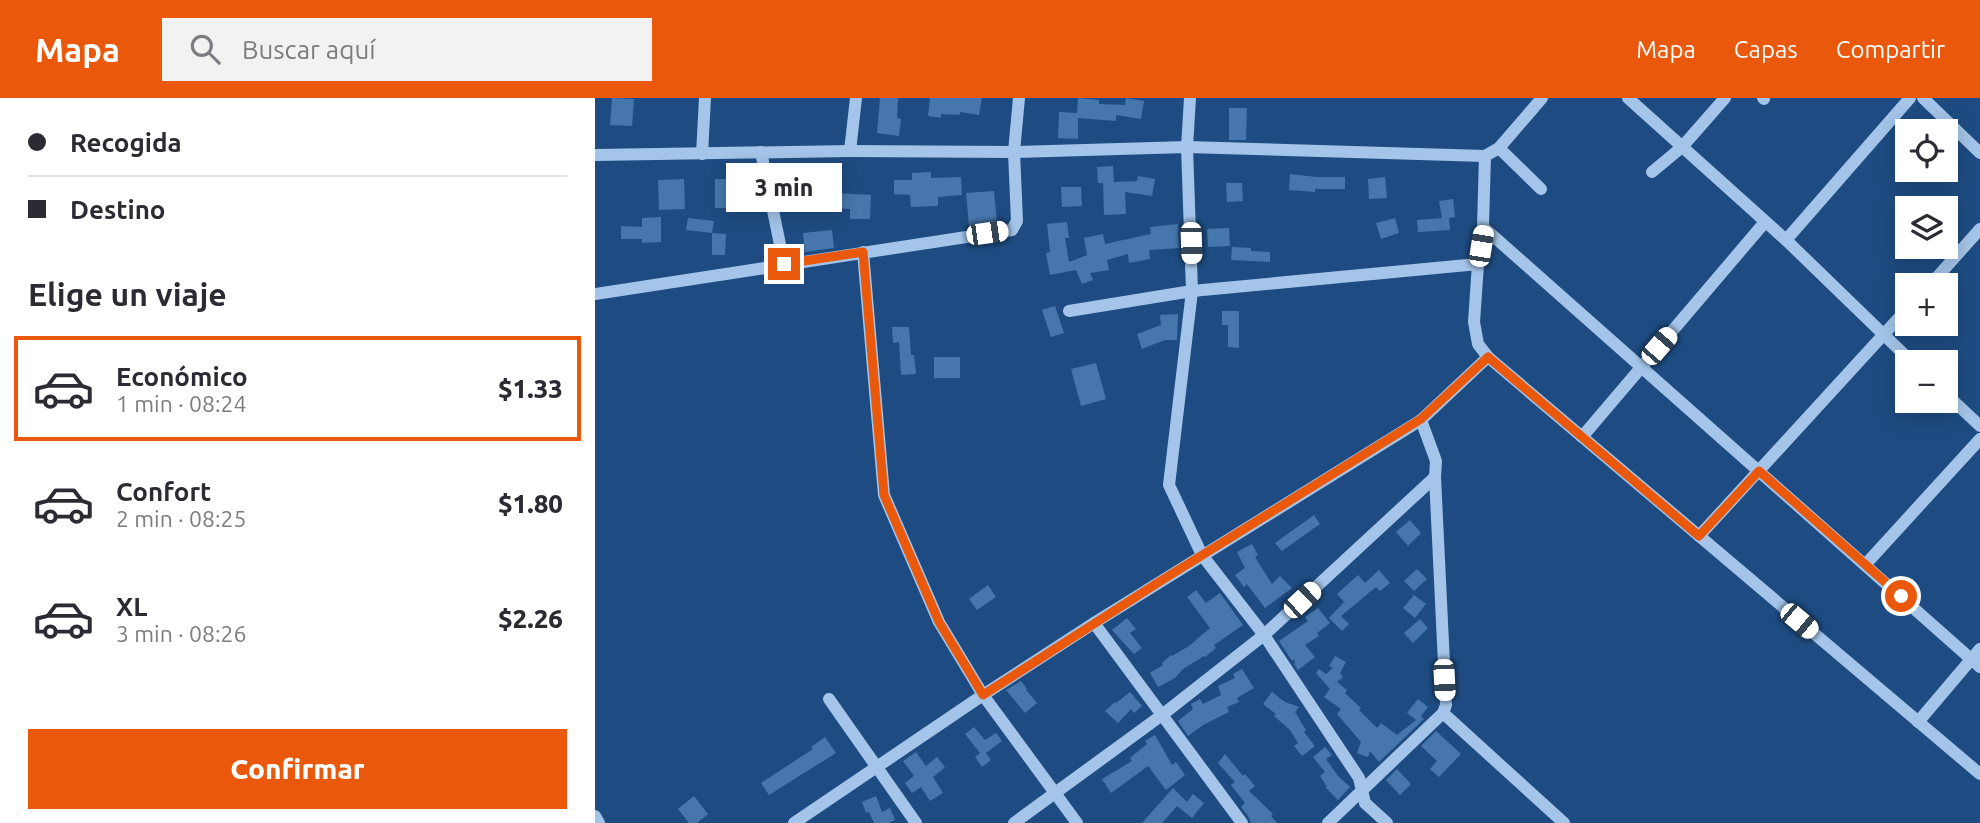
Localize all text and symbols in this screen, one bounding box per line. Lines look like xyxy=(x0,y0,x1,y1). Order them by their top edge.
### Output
search box xyxy=(162,18,652,81)
icon: search xyxy=(186,30,224,68)
text: Mapa xyxy=(35,31,120,68)
text: Buscar aquí xyxy=(242,35,376,64)
text: Mapa xyxy=(1636,36,1696,63)
text: Capas xyxy=(1734,36,1798,63)
text: Compartir xyxy=(1836,36,1945,63)
map controls xyxy=(1895,119,1958,413)
button: locate xyxy=(1895,119,1958,182)
text: Recogida xyxy=(70,128,182,157)
callout: 3 min xyxy=(726,162,842,212)
text: 3 min xyxy=(755,175,813,200)
text: Destino xyxy=(70,195,166,224)
button: layers xyxy=(1895,196,1958,259)
car xyxy=(965,220,1010,246)
car xyxy=(1180,222,1203,264)
car xyxy=(1468,224,1495,268)
route end xyxy=(768,248,800,280)
button: + xyxy=(1895,273,1958,336)
text: Elige un viaje xyxy=(28,276,227,312)
car xyxy=(1638,323,1681,369)
button: − xyxy=(1895,350,1958,413)
icon: car xyxy=(32,357,95,420)
text: Económico xyxy=(116,362,248,391)
text: $1.33 xyxy=(498,374,563,403)
text: 1 min · 08:24 xyxy=(116,391,247,416)
icon: car xyxy=(32,472,95,535)
text: Confort xyxy=(116,477,211,506)
text: $1.80 xyxy=(498,489,563,518)
text: 2 min · 08:25 xyxy=(116,506,247,531)
car xyxy=(1280,578,1325,622)
route start xyxy=(1885,580,1917,612)
icon: car xyxy=(32,587,95,650)
text: XL xyxy=(116,592,147,621)
car xyxy=(1777,599,1822,643)
text: $2.26 xyxy=(498,604,563,633)
text: 3 min · 08:26 xyxy=(116,621,247,646)
car xyxy=(1433,658,1456,702)
button: Confirmar xyxy=(28,729,567,809)

